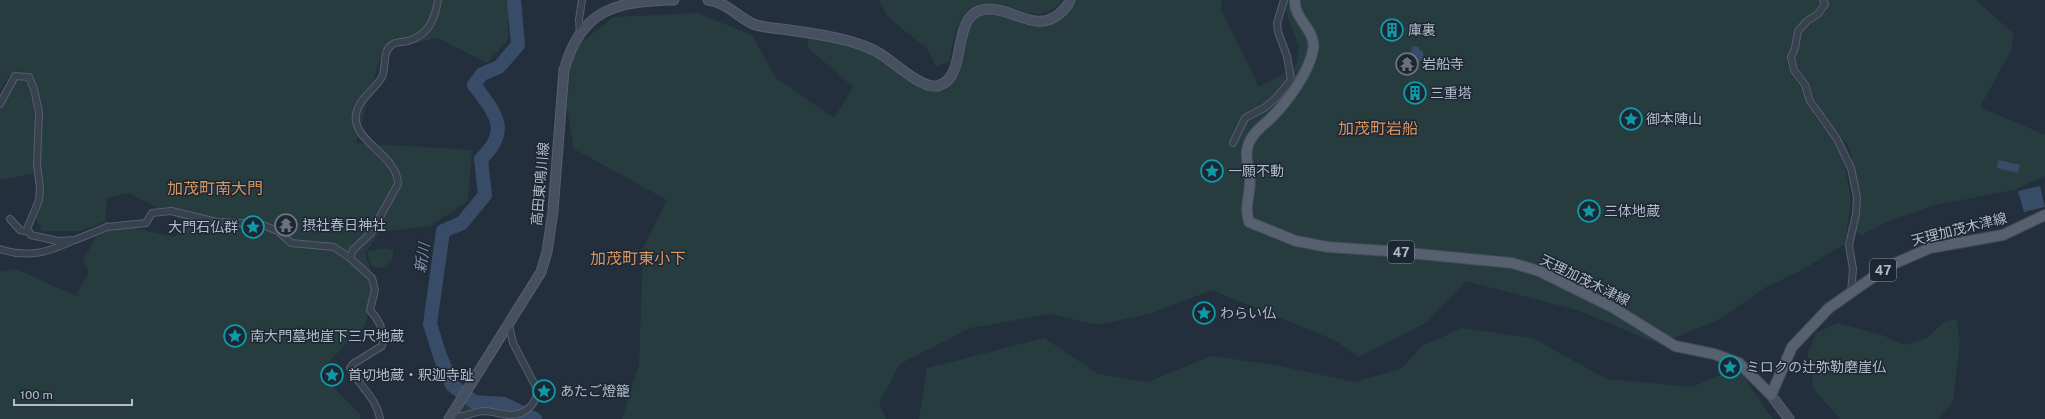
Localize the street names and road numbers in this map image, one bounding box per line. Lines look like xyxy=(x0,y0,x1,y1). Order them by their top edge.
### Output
street label: 高田東鳴川線 xyxy=(528,141,552,227)
street label: 天理加茂木津線 xyxy=(1910,209,2008,249)
road number: 47 xyxy=(1388,241,1414,263)
street label: 天理加茂木津線 xyxy=(1537,251,1633,309)
road number: 47 xyxy=(1870,259,1896,281)

